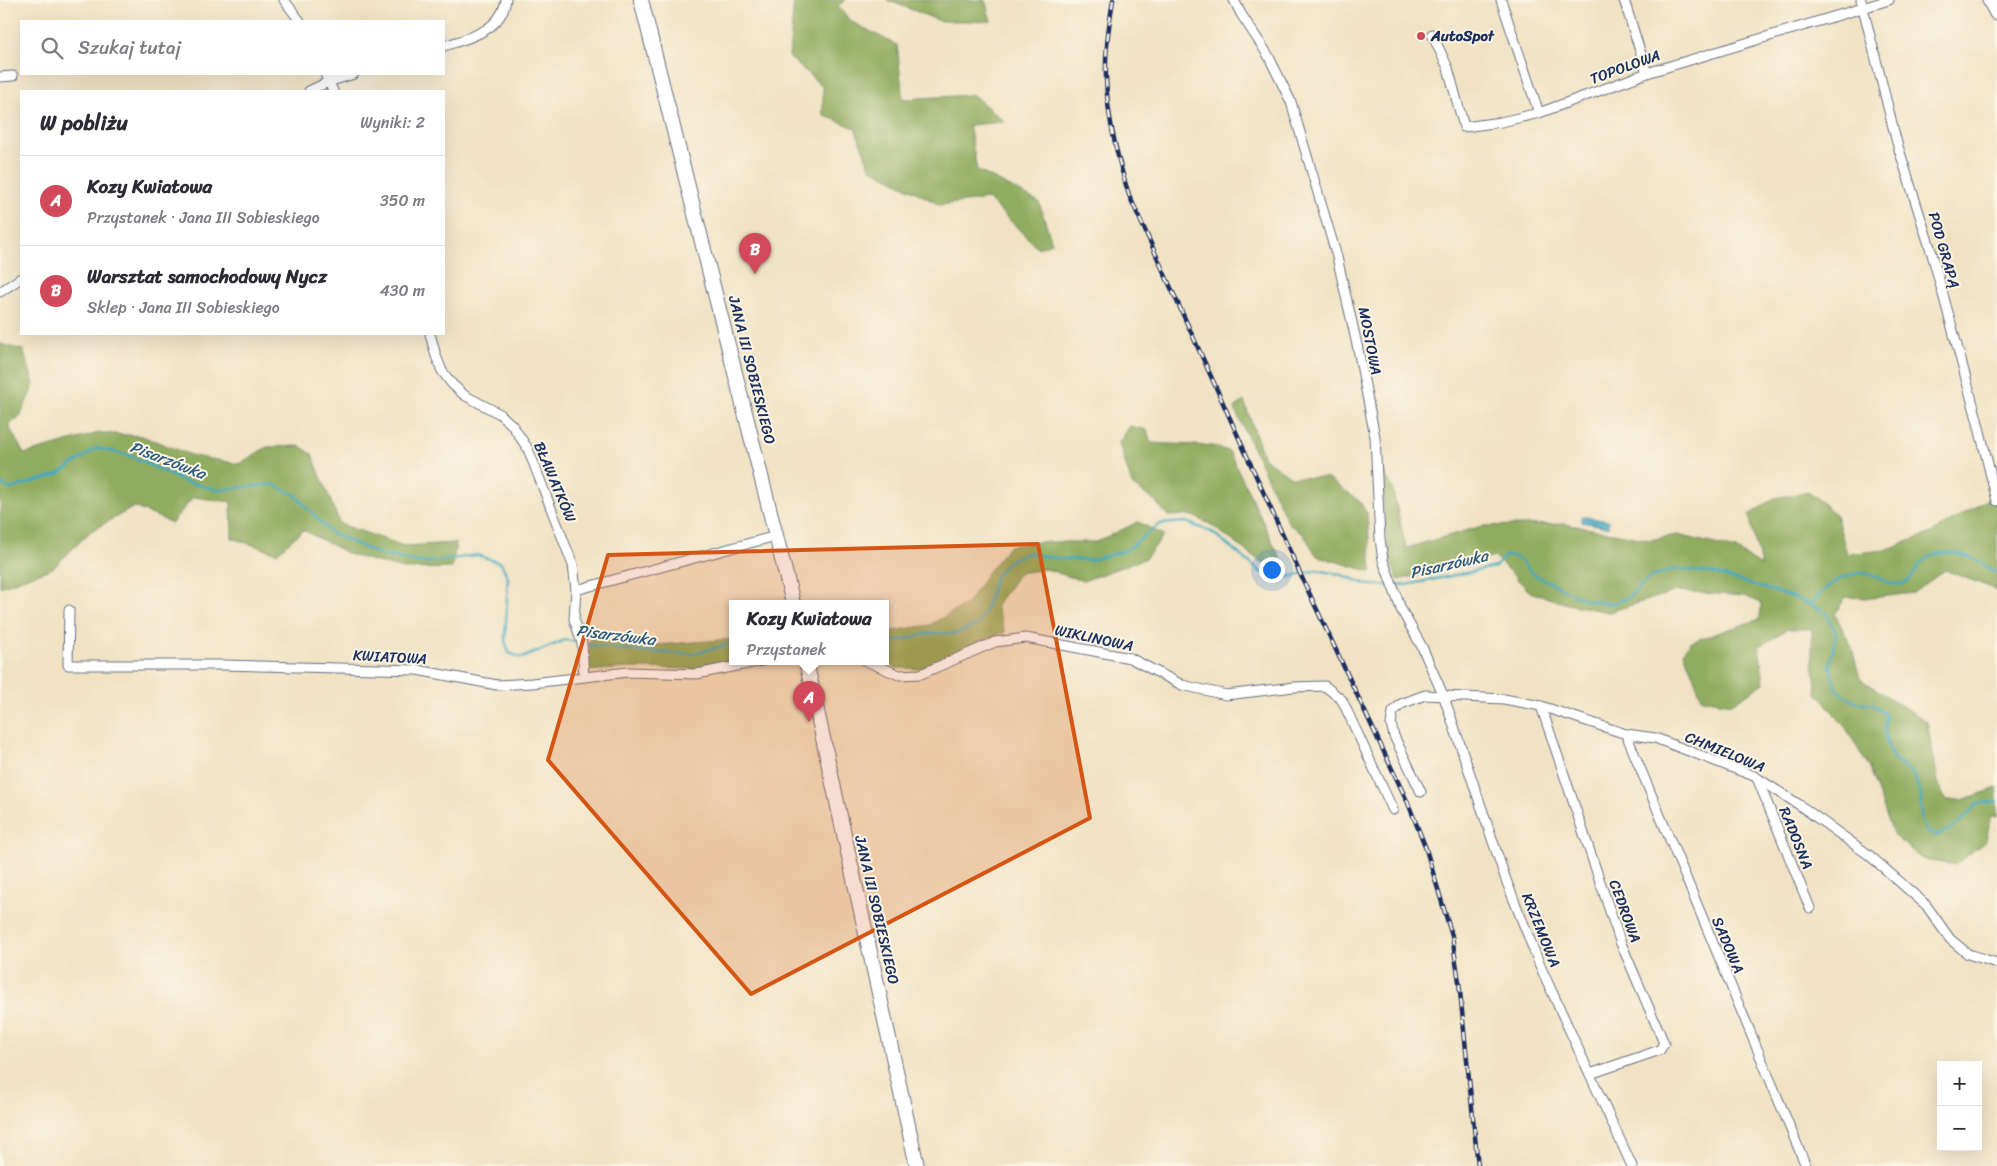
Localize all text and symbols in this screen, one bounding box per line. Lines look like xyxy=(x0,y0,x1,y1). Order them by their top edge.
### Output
search box xyxy=(20,20,445,75)
place label: AutoSpot xyxy=(1430,23,1495,49)
marker: AutoSpot xyxy=(1415,30,1427,42)
text: Szukaj tutaj xyxy=(78,31,181,64)
icon: search xyxy=(38,34,66,62)
street label: TOPOLOWA xyxy=(1586,42,1664,92)
text: W pobliżu xyxy=(40,104,128,142)
text: Wyniki: 2 xyxy=(360,108,425,137)
text: Kozy Kwiatowa xyxy=(87,170,212,203)
text: A xyxy=(51,186,61,215)
text: 350 m xyxy=(380,186,425,215)
text: Przystanek · Jana III Sobieskiego xyxy=(87,203,320,232)
street label: POD GRAPĄ xyxy=(1921,209,1967,291)
pin: B xyxy=(739,233,771,274)
text: Warsztat samochodowy Nycz xyxy=(87,260,327,293)
text: B xyxy=(51,276,61,305)
text: 430 m xyxy=(380,276,425,305)
street label: JANA III SOBIESKIEGO xyxy=(721,292,783,447)
text: Sklep · Jana III Sobieskiego xyxy=(87,293,280,322)
street label: MOSTOWA xyxy=(1351,305,1389,377)
water label: Pisarzówka xyxy=(126,432,212,488)
street label: BŁAWATKÓW xyxy=(526,437,584,527)
water label: Pisarzówka xyxy=(1407,541,1493,587)
your location xyxy=(1259,557,1285,583)
popup xyxy=(729,600,889,665)
text: Kozy Kwiatowa xyxy=(746,602,872,635)
water label: Pisarzówka xyxy=(575,616,659,654)
street label: WIKLINOWA xyxy=(1052,617,1136,659)
text: Przystanek xyxy=(746,635,826,664)
street label: KWIATOWA xyxy=(352,642,428,672)
pin: A xyxy=(793,681,825,722)
street label: CHMIELOWA xyxy=(1681,724,1769,780)
street label: RADOSNA xyxy=(1772,803,1820,873)
street label: JANA III SOBIESKIEGO xyxy=(847,832,907,987)
street label: CEDROWA xyxy=(1602,876,1648,946)
street label: KRZEMOWA xyxy=(1514,889,1568,971)
street label: SADOWA xyxy=(1704,912,1752,978)
map controls xyxy=(1937,1061,1982,1151)
button: + xyxy=(1937,1061,1982,1106)
button: − xyxy=(1937,1106,1982,1151)

